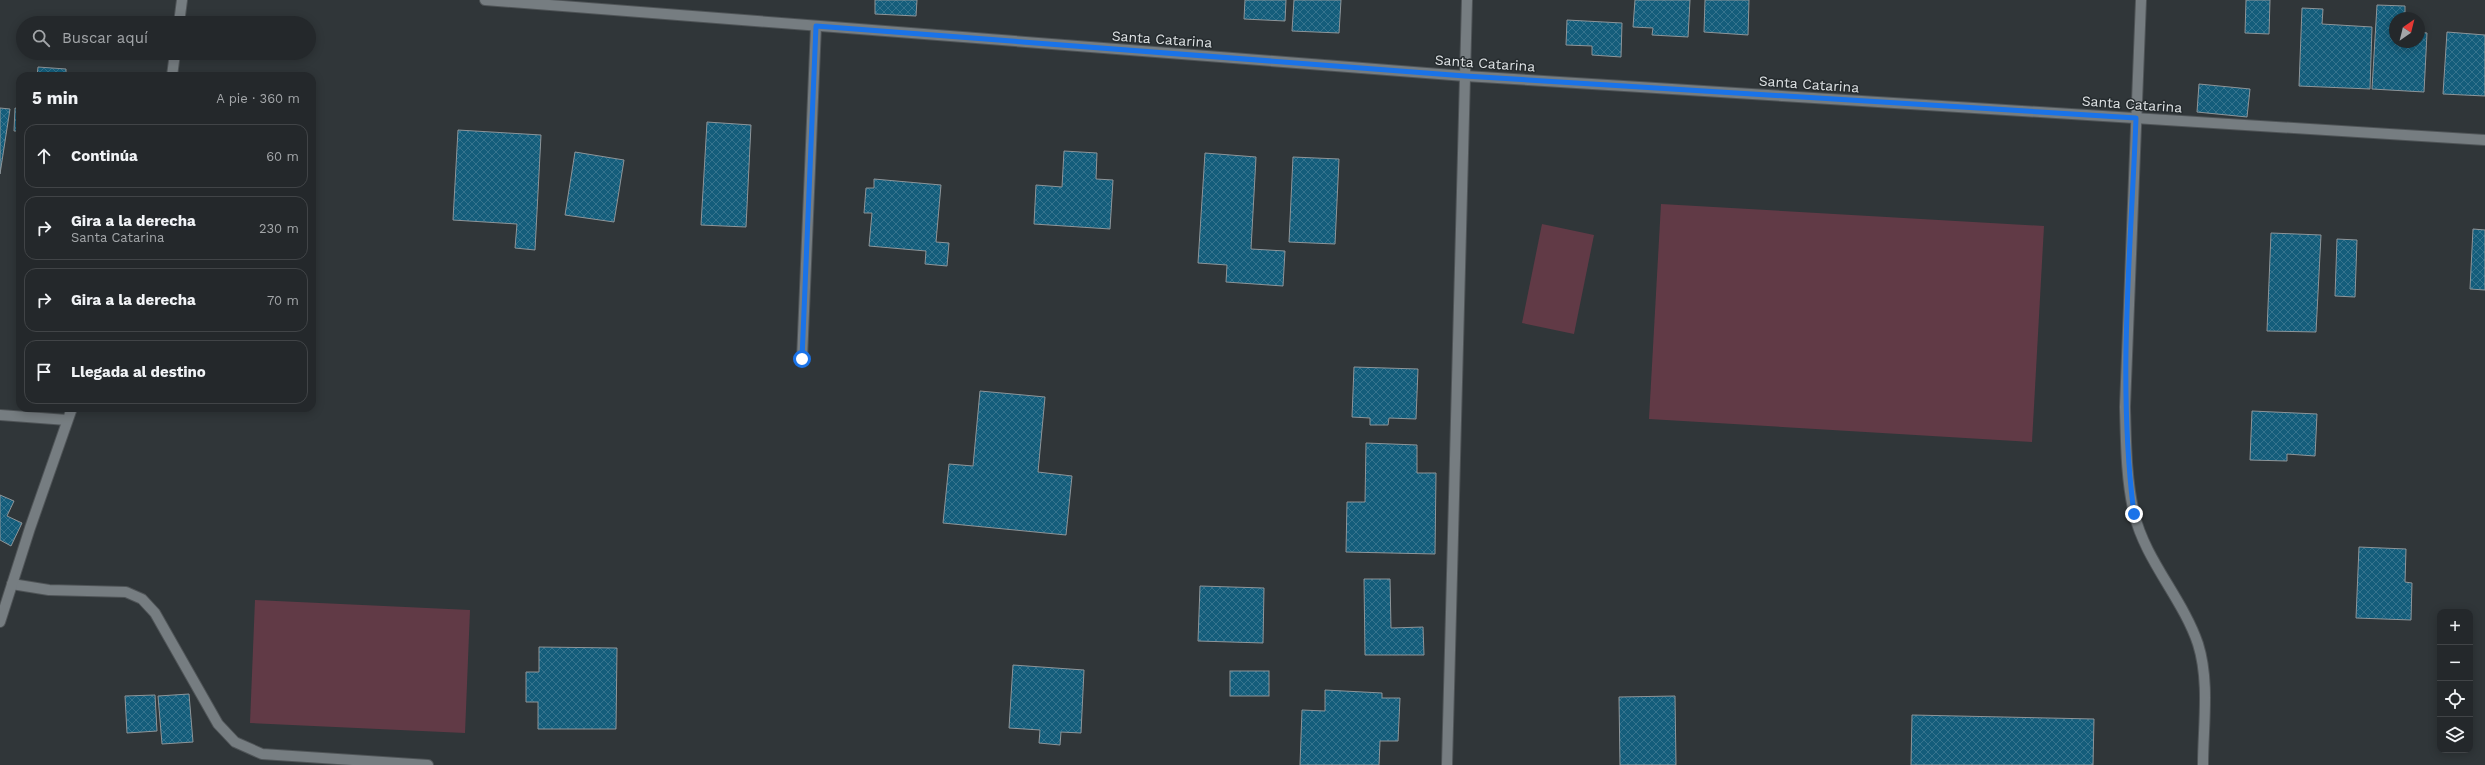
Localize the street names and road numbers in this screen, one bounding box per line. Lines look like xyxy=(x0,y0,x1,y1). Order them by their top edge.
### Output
street label: Santa Catarina xyxy=(1111,28,1213,50)
street label: Santa Catarina xyxy=(1434,52,1536,74)
street label: Santa Catarina xyxy=(1758,73,1860,95)
street label: Santa Catarina xyxy=(2081,93,2183,115)

